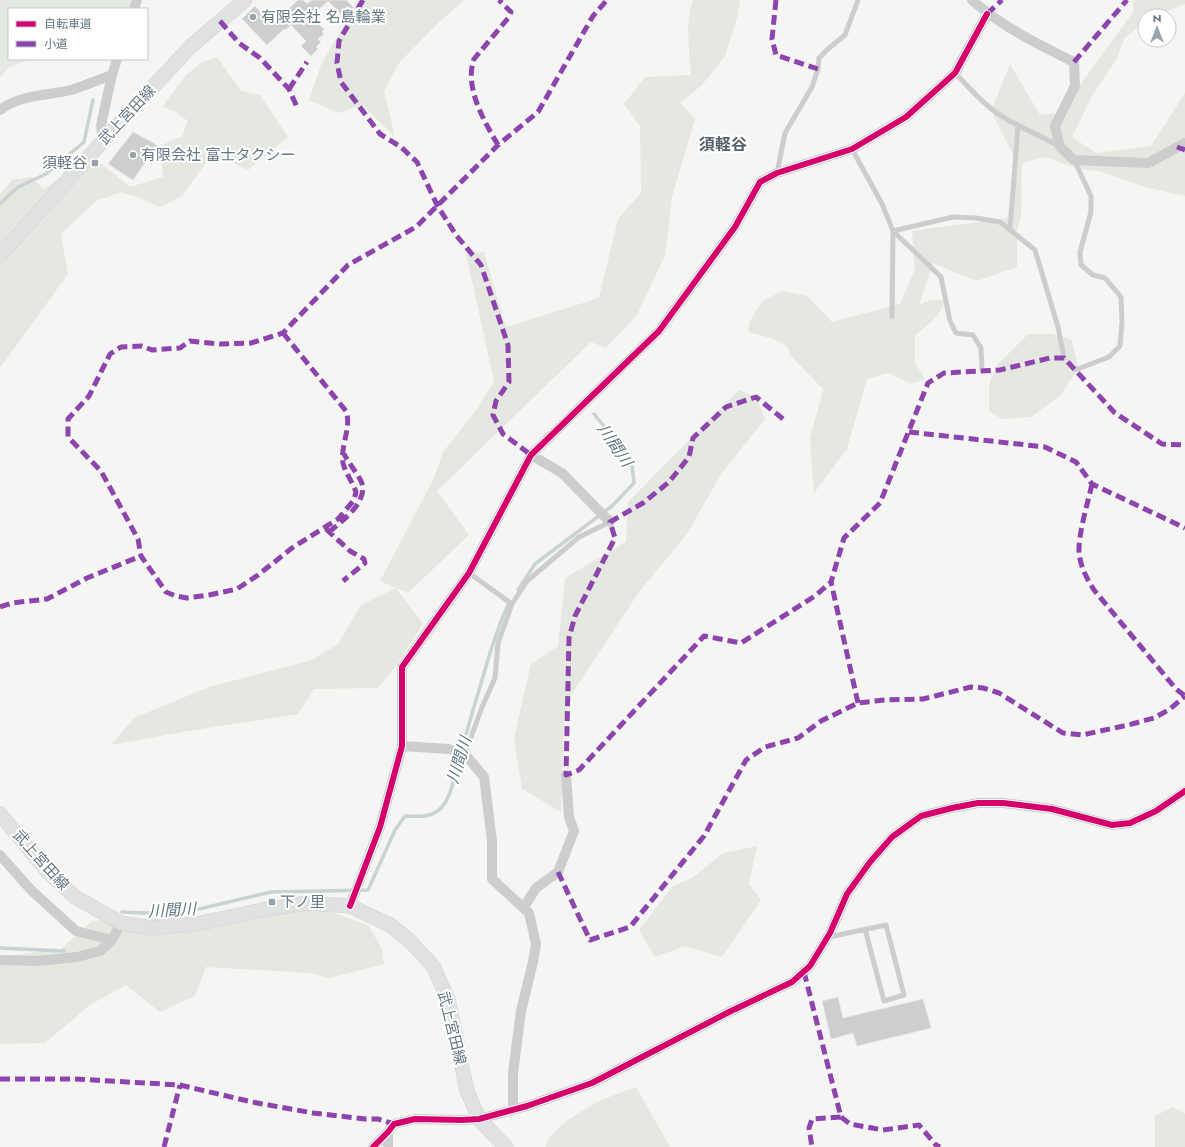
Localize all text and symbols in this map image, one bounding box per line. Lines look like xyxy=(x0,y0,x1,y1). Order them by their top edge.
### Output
place label: 有限会社 名島輪業 xyxy=(261,6,386,28)
legend xyxy=(8,8,148,60)
north arrow xyxy=(1137,8,1177,48)
text: N xyxy=(1153,10,1161,26)
marker: 有限会社 名島輪業 xyxy=(248,12,258,22)
text: 自転車道 xyxy=(44,15,92,33)
text: 小道 xyxy=(44,35,68,53)
street label: 武上宮田線 xyxy=(93,80,161,150)
district label: 須軽谷 xyxy=(699,133,747,156)
place label: 有限会社 富士タクシー xyxy=(141,144,296,166)
marker: 有限会社 富士タクシー xyxy=(128,150,138,160)
place label: 須軽谷 xyxy=(42,152,87,174)
marker: 須軽谷 xyxy=(90,158,100,168)
water label: 川間川 xyxy=(592,419,639,473)
water label: 川間川 xyxy=(441,732,478,786)
street label: 武上宮田線 xyxy=(8,825,74,895)
place label: 下ノ里 xyxy=(280,891,325,913)
water label: 川間川 xyxy=(147,897,199,923)
marker: 下ノ里 xyxy=(267,897,277,907)
street label: 武上宮田線 xyxy=(432,989,472,1067)

